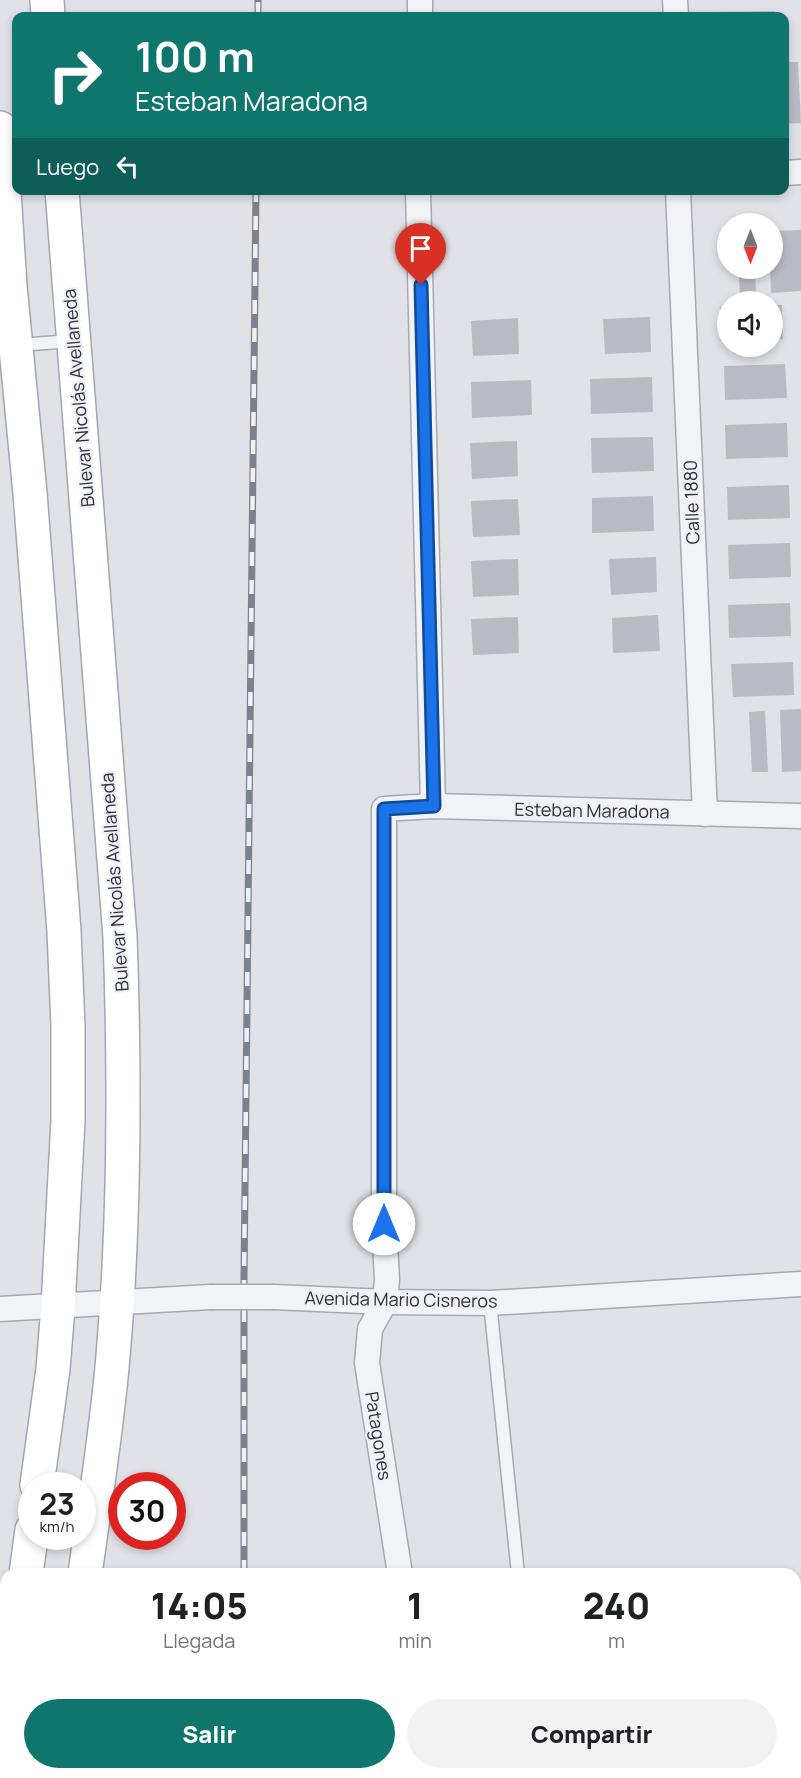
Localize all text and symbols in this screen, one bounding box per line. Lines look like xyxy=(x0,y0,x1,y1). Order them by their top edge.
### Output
text: 100 m xyxy=(135,27,255,85)
icon: right xyxy=(36,36,114,114)
text: Esteban Maradona xyxy=(135,82,368,119)
icon: left xyxy=(111,150,144,183)
text: Luego xyxy=(36,152,99,182)
north arrow xyxy=(717,213,783,279)
map controls xyxy=(717,213,783,357)
pin xyxy=(395,223,446,285)
icon: arrive xyxy=(404,232,437,265)
street label: Bulevar Nicolás Avellaneda xyxy=(57,288,100,508)
button: sound xyxy=(717,291,783,357)
street label: Calle 1880 xyxy=(678,459,704,545)
street label: Bulevar Nicolás Avellaneda xyxy=(94,772,134,992)
street label: Esteban Maradona xyxy=(514,797,670,823)
position arrow xyxy=(352,1192,416,1256)
street label: Avenida Mario Cisneros xyxy=(304,1285,498,1313)
street label: Patagones xyxy=(360,1390,398,1482)
speed limit sign: 30 xyxy=(108,1472,186,1550)
text: 23 xyxy=(39,1483,75,1524)
text: km/h xyxy=(40,1516,74,1537)
text: 14:05 xyxy=(151,1581,248,1630)
text: 1 xyxy=(407,1581,423,1630)
text: 240 xyxy=(583,1581,650,1630)
text: Llegada xyxy=(163,1627,235,1654)
text: min xyxy=(398,1627,432,1654)
text: m xyxy=(608,1627,625,1654)
button: Salir xyxy=(24,1699,395,1768)
button: Compartir xyxy=(407,1699,777,1768)

